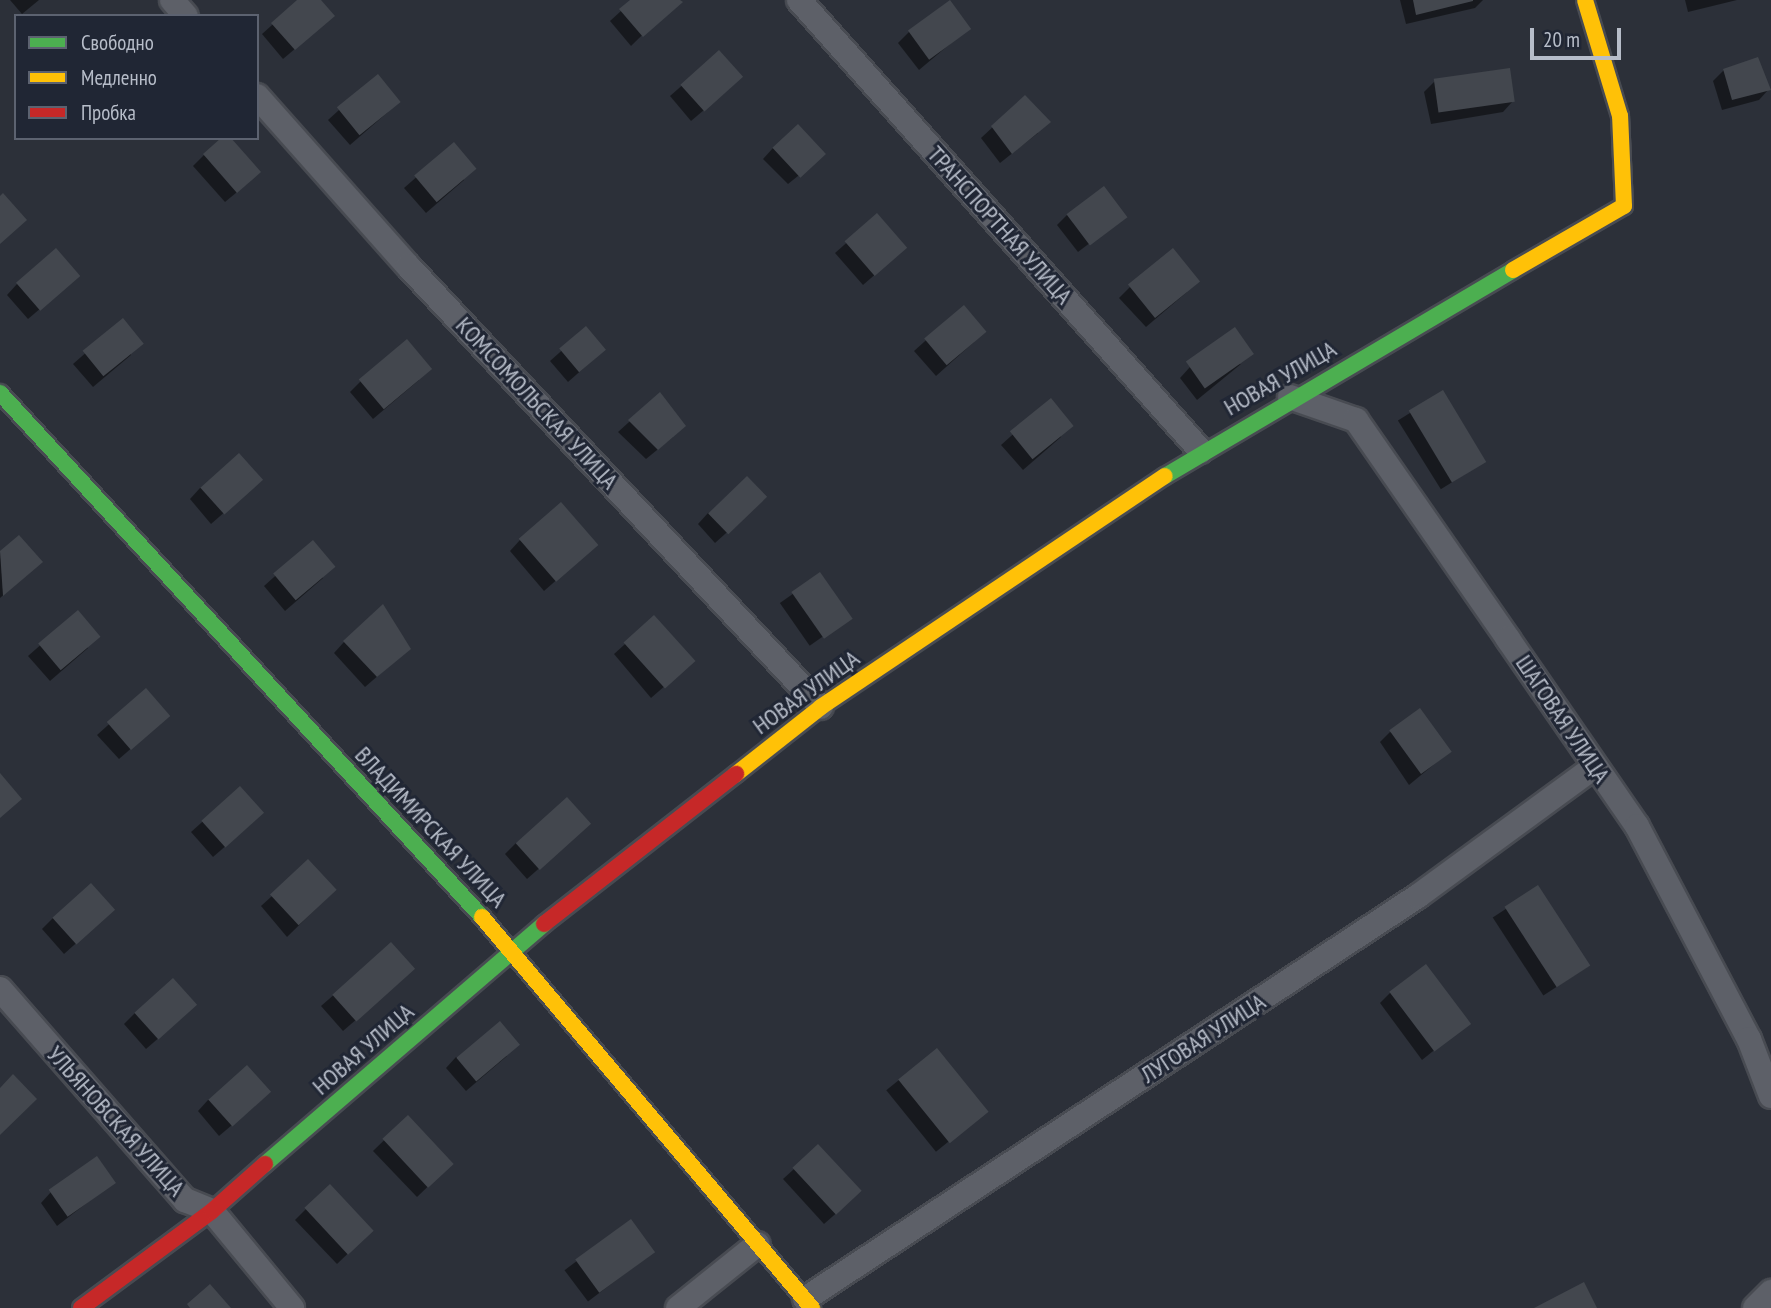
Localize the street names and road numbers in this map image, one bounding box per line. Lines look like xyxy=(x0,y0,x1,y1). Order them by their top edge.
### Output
street label: ТРАНСПОРТНАЯ УЛИЦА xyxy=(921,140,1079,310)
street label: КОМСОМОЛЬСКАЯ УЛИЦА xyxy=(450,311,624,495)
street label: НОВАЯ УЛИЦА xyxy=(1219,334,1341,422)
street label: НОВАЯ УЛИЦА xyxy=(747,644,865,740)
street label: ШАГОВАЯ УЛИЦА xyxy=(1510,649,1616,789)
street label: ВЛАДИМИРСКАЯ УЛИЦА xyxy=(349,740,513,914)
street label: ЛУГОВАЯ УЛИЦА xyxy=(1135,987,1271,1089)
street label: НОВАЯ УЛИЦА xyxy=(306,997,420,1101)
street label: УЛЬЯНОВСКАЯ УЛИЦА xyxy=(41,1040,191,1202)

